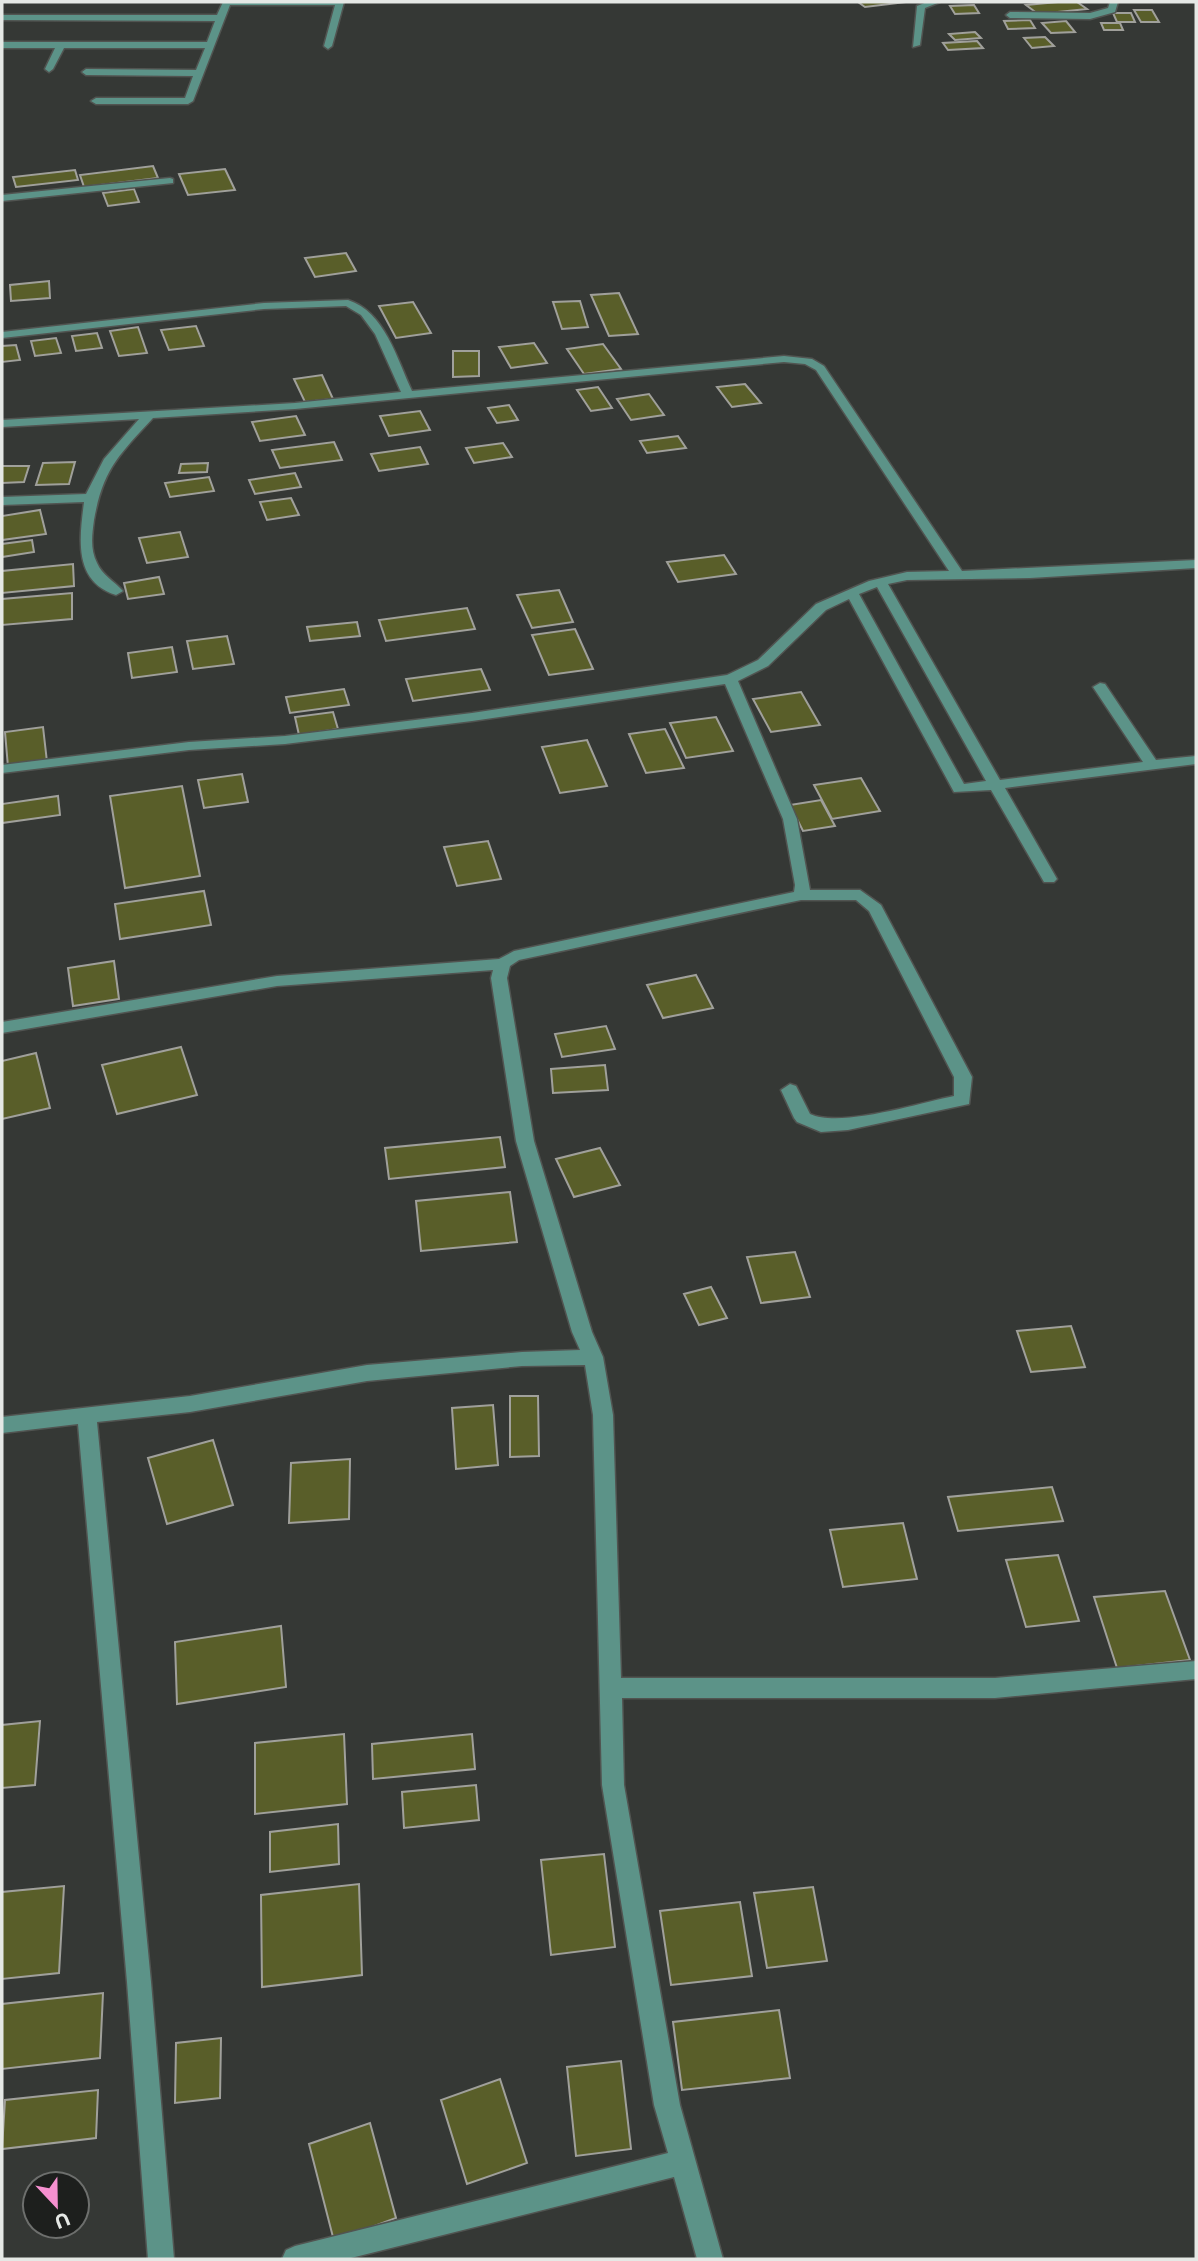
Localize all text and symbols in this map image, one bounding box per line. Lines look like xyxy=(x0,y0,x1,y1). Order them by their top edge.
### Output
north arrow xyxy=(21,2170,91,2240)
text: U xyxy=(51,2207,73,2234)

